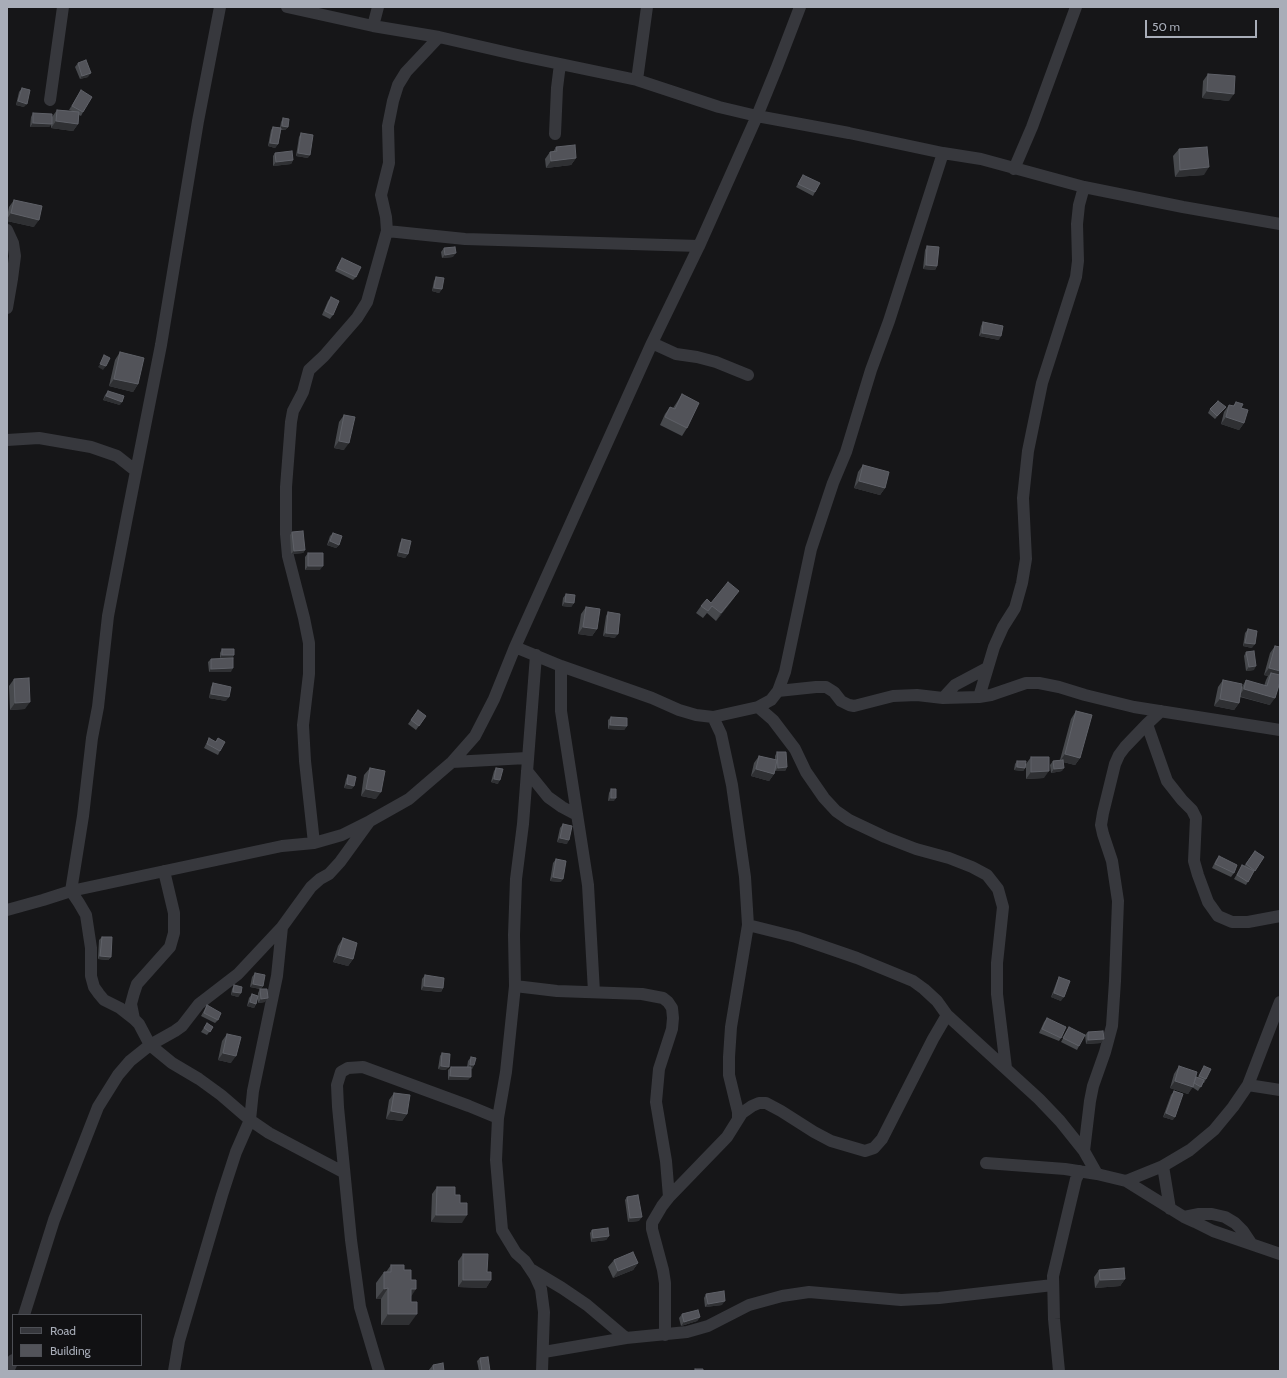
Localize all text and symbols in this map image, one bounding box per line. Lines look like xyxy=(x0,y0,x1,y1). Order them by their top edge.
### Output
scale bar xyxy=(1147,12,1259,38)
text: 50 m xyxy=(1152,19,1180,34)
legend xyxy=(12,1314,142,1366)
text: Road xyxy=(50,1323,76,1338)
text: Building xyxy=(50,1343,91,1358)

